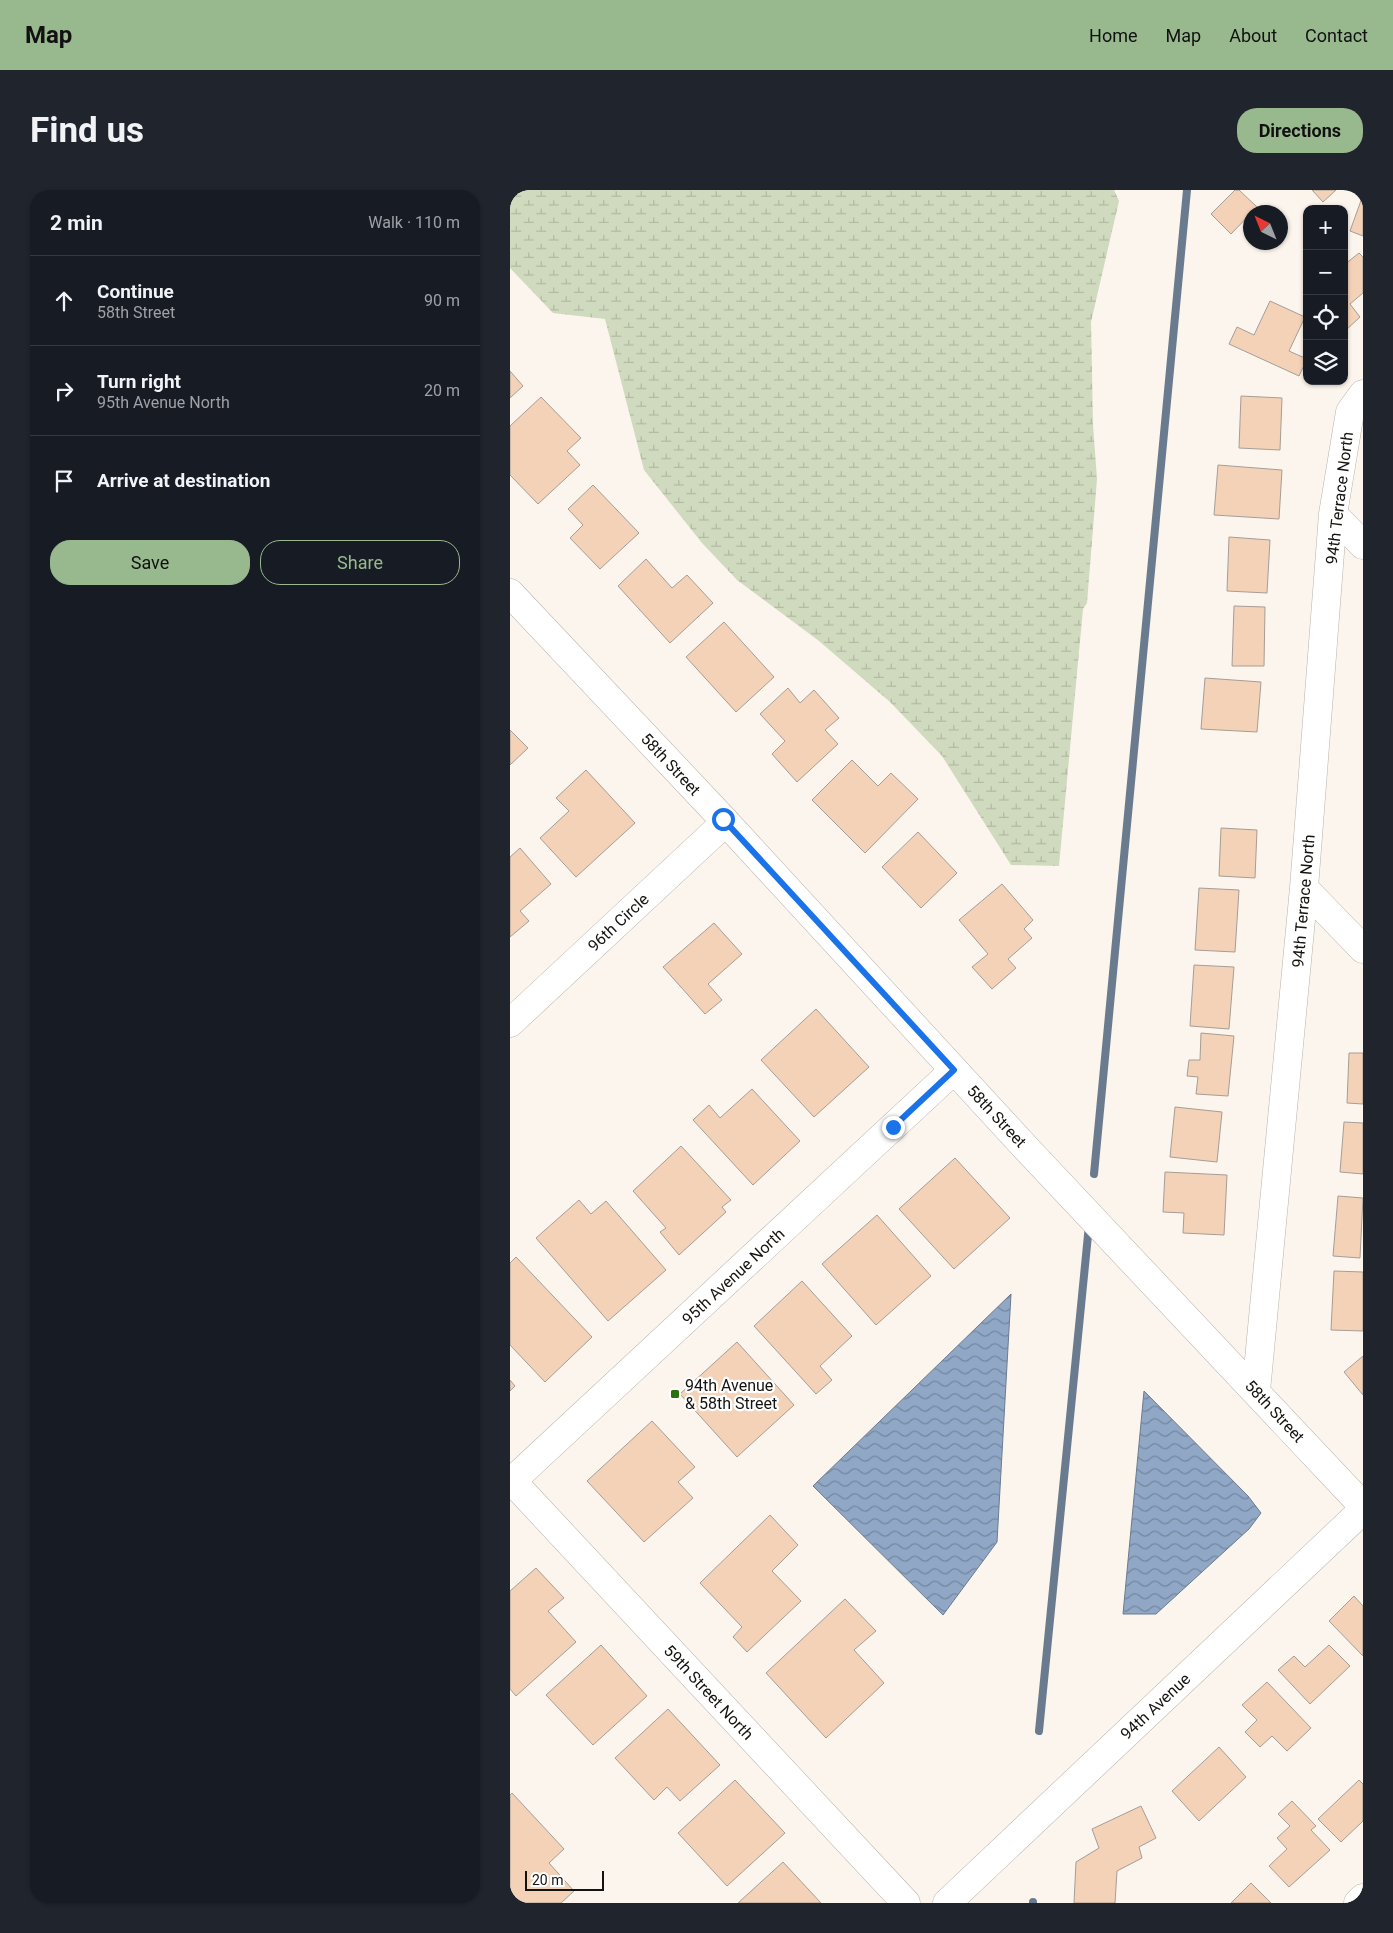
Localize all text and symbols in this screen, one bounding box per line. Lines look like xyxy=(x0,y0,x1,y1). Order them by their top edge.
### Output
text: Map xyxy=(25,21,72,49)
text: Home xyxy=(1089,25,1138,46)
text: Map xyxy=(1166,25,1201,46)
text: About xyxy=(1229,25,1277,46)
text: Contact xyxy=(1305,25,1368,46)
button: Directions xyxy=(1237,108,1363,153)
text: Find us xyxy=(30,110,144,151)
north arrow xyxy=(1243,205,1288,250)
map controls xyxy=(1303,205,1348,385)
button: + xyxy=(1303,205,1348,250)
text: 2 min xyxy=(50,211,103,235)
text: Walk · 110 m xyxy=(368,213,460,232)
button: − xyxy=(1303,250,1348,295)
text: Continue xyxy=(97,280,174,303)
icon: ahead xyxy=(50,287,78,315)
text: 90 m xyxy=(424,291,460,310)
button: locate xyxy=(1303,295,1348,340)
text: 58th Street xyxy=(97,303,175,322)
button: layers xyxy=(1303,340,1348,385)
text: Turn right xyxy=(97,370,181,393)
icon: right xyxy=(50,377,78,405)
text: 20 m xyxy=(424,381,460,400)
text: 95th Avenue North xyxy=(97,393,230,412)
street label: 94th Terrace North xyxy=(1322,431,1357,565)
icon: arrive xyxy=(50,467,78,495)
text: Arrive at destination xyxy=(97,469,270,492)
button: Save xyxy=(50,540,250,585)
button: Share xyxy=(260,540,460,585)
street label: 58th Street xyxy=(637,729,704,799)
route start xyxy=(712,808,735,831)
street label: 94th Terrace North xyxy=(1288,834,1319,968)
street label: 96th Circle xyxy=(584,889,653,955)
street label: 58th Street xyxy=(963,1081,1030,1151)
route end xyxy=(882,1116,905,1139)
street label: 95th Avenue North xyxy=(678,1224,788,1329)
place label: 94th Avenue & 58th Street xyxy=(685,1376,777,1413)
street label: 58th Street xyxy=(1241,1376,1308,1446)
marker: 94th Avenue & 58th Street xyxy=(669,1388,681,1400)
street label: 59th Street North xyxy=(660,1641,757,1744)
street label: 94th Avenue xyxy=(1117,1669,1194,1743)
scale bar xyxy=(525,1868,604,1891)
text: 20 m xyxy=(532,1872,564,1888)

